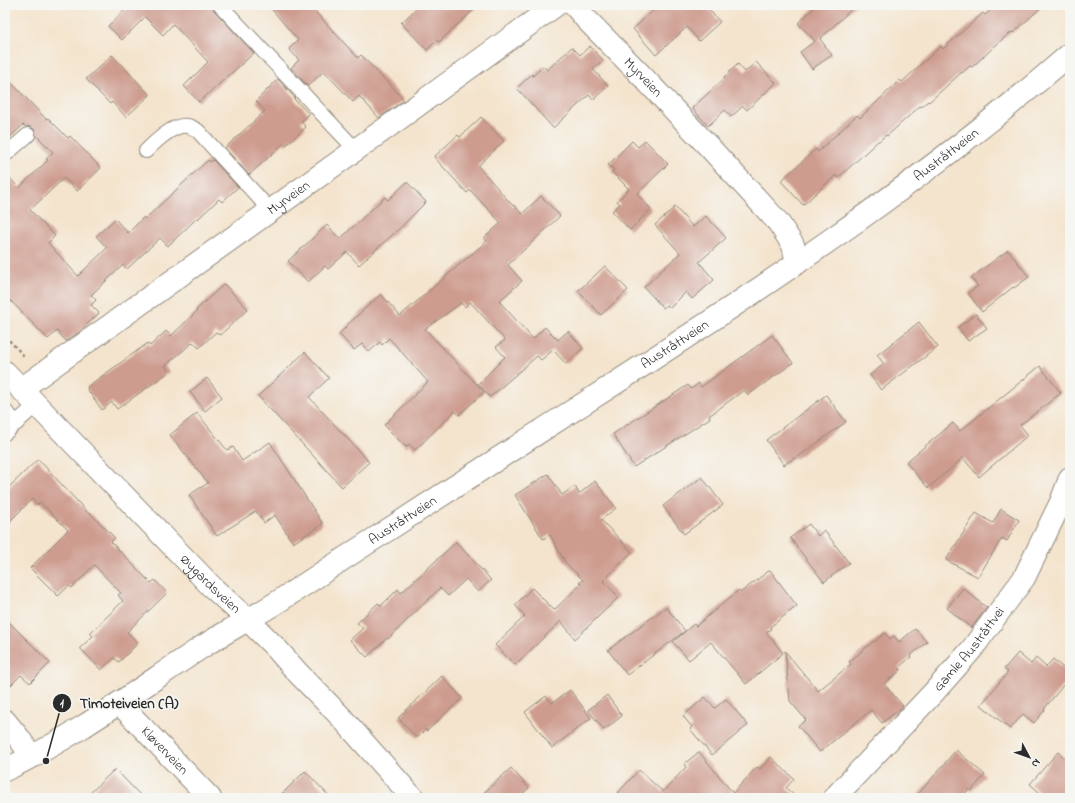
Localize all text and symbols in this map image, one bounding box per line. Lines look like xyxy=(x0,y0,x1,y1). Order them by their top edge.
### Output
street label: Myrveien xyxy=(619,53,667,102)
street label: Austråttveien xyxy=(909,123,984,187)
street label: Myrveien xyxy=(263,175,315,220)
street label: Austråttveien xyxy=(637,314,713,374)
street label: Austråttveien xyxy=(365,490,441,550)
street label: Øygardsveien xyxy=(175,549,245,619)
street label: Gamle Austråttvei xyxy=(928,603,1010,696)
callout: Timoteiveien (A) xyxy=(52,689,186,716)
text: Timoteiveien (A) xyxy=(80,693,179,715)
text: 1 xyxy=(60,695,64,713)
street label: Kløverveien xyxy=(136,721,193,780)
north arrow xyxy=(1009,737,1049,777)
text: N xyxy=(1027,755,1044,771)

